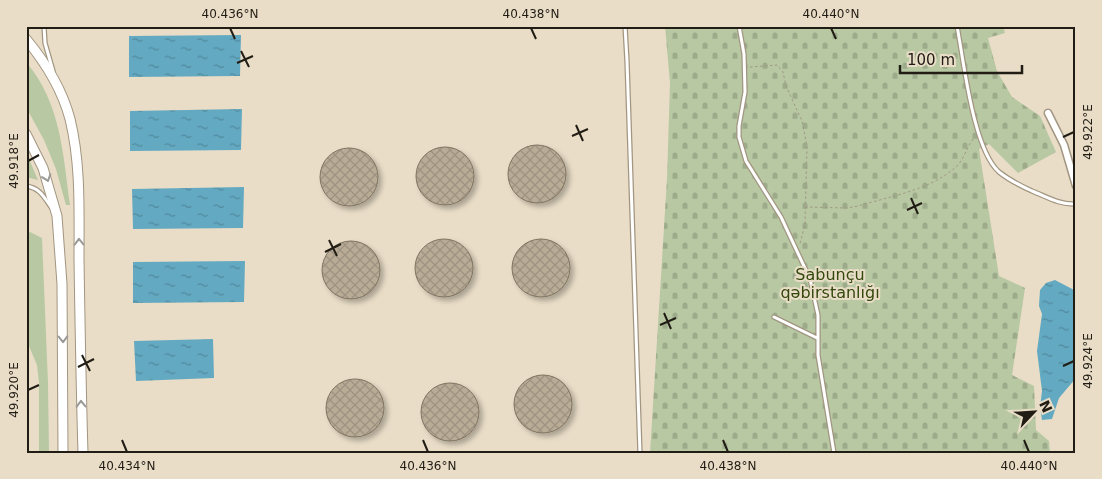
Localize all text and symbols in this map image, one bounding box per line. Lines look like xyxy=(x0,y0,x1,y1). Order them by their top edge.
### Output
text: 40.436°N xyxy=(202,7,258,21)
text: 40.438°N xyxy=(503,7,559,21)
text: 40.440°N xyxy=(803,7,859,21)
scale bar xyxy=(900,42,1022,74)
text: 100 m xyxy=(907,51,955,69)
text: 49.922°E xyxy=(1081,104,1095,160)
text: 49.918°E xyxy=(7,133,21,189)
one-way arrow xyxy=(41,173,51,182)
one-way arrow xyxy=(74,237,84,245)
park label: Sabunçu qəbirstanlığı xyxy=(780,265,880,302)
text: 49.924°E xyxy=(1081,333,1095,389)
one-way arrow xyxy=(57,335,68,343)
text: 49.920°E xyxy=(7,362,21,418)
north arrow xyxy=(1010,386,1060,436)
text: N xyxy=(1036,398,1056,415)
one-way arrow xyxy=(76,400,87,408)
text: 40.434°N xyxy=(99,459,155,473)
text: 40.436°N xyxy=(400,459,456,473)
text: 40.438°N xyxy=(700,459,756,473)
text: 40.440°N xyxy=(1001,459,1057,473)

